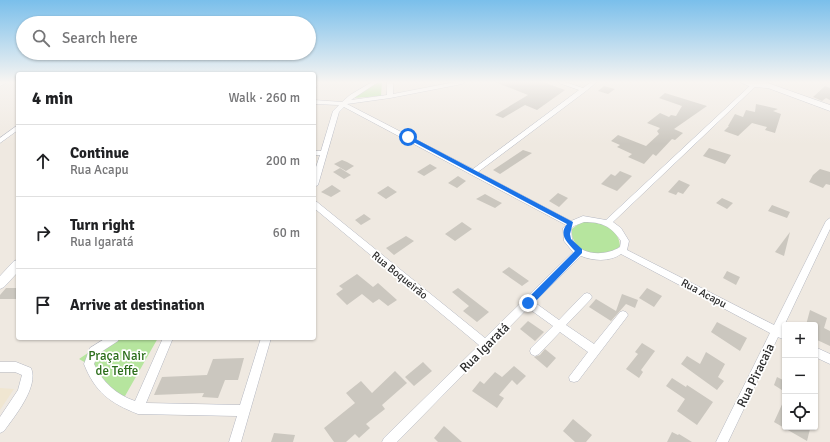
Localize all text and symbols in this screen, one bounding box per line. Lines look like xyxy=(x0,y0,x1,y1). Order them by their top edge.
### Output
search box xyxy=(16,16,316,60)
icon: search xyxy=(30,27,52,49)
text: Search here xyxy=(62,29,138,47)
text: 4 min xyxy=(32,88,73,109)
text: Walk · 260 m xyxy=(229,90,300,106)
route start xyxy=(399,128,417,146)
text: Continue xyxy=(70,144,129,162)
icon: ahead xyxy=(32,150,54,172)
text: 200 m xyxy=(266,153,300,169)
text: Rua Acapu xyxy=(70,162,129,178)
text: Turn right xyxy=(70,216,135,234)
icon: right xyxy=(32,222,54,244)
text: 60 m xyxy=(273,225,300,241)
text: Rua Igaratá xyxy=(70,234,134,250)
street label: Rua Boqueirão xyxy=(369,249,431,302)
street label: Rua Acapu xyxy=(679,276,729,311)
icon: arrive xyxy=(32,294,54,316)
route end xyxy=(519,294,537,312)
text: Arrive at destination xyxy=(70,296,205,314)
street label: Rua Igaratá xyxy=(457,320,513,376)
map controls xyxy=(782,322,818,430)
button: + xyxy=(782,322,818,358)
street label: Rua Piracaia xyxy=(734,341,778,410)
park label: Praça Nair de Teffe xyxy=(88,348,146,379)
button: − xyxy=(782,358,818,394)
button: locate xyxy=(782,394,818,430)

